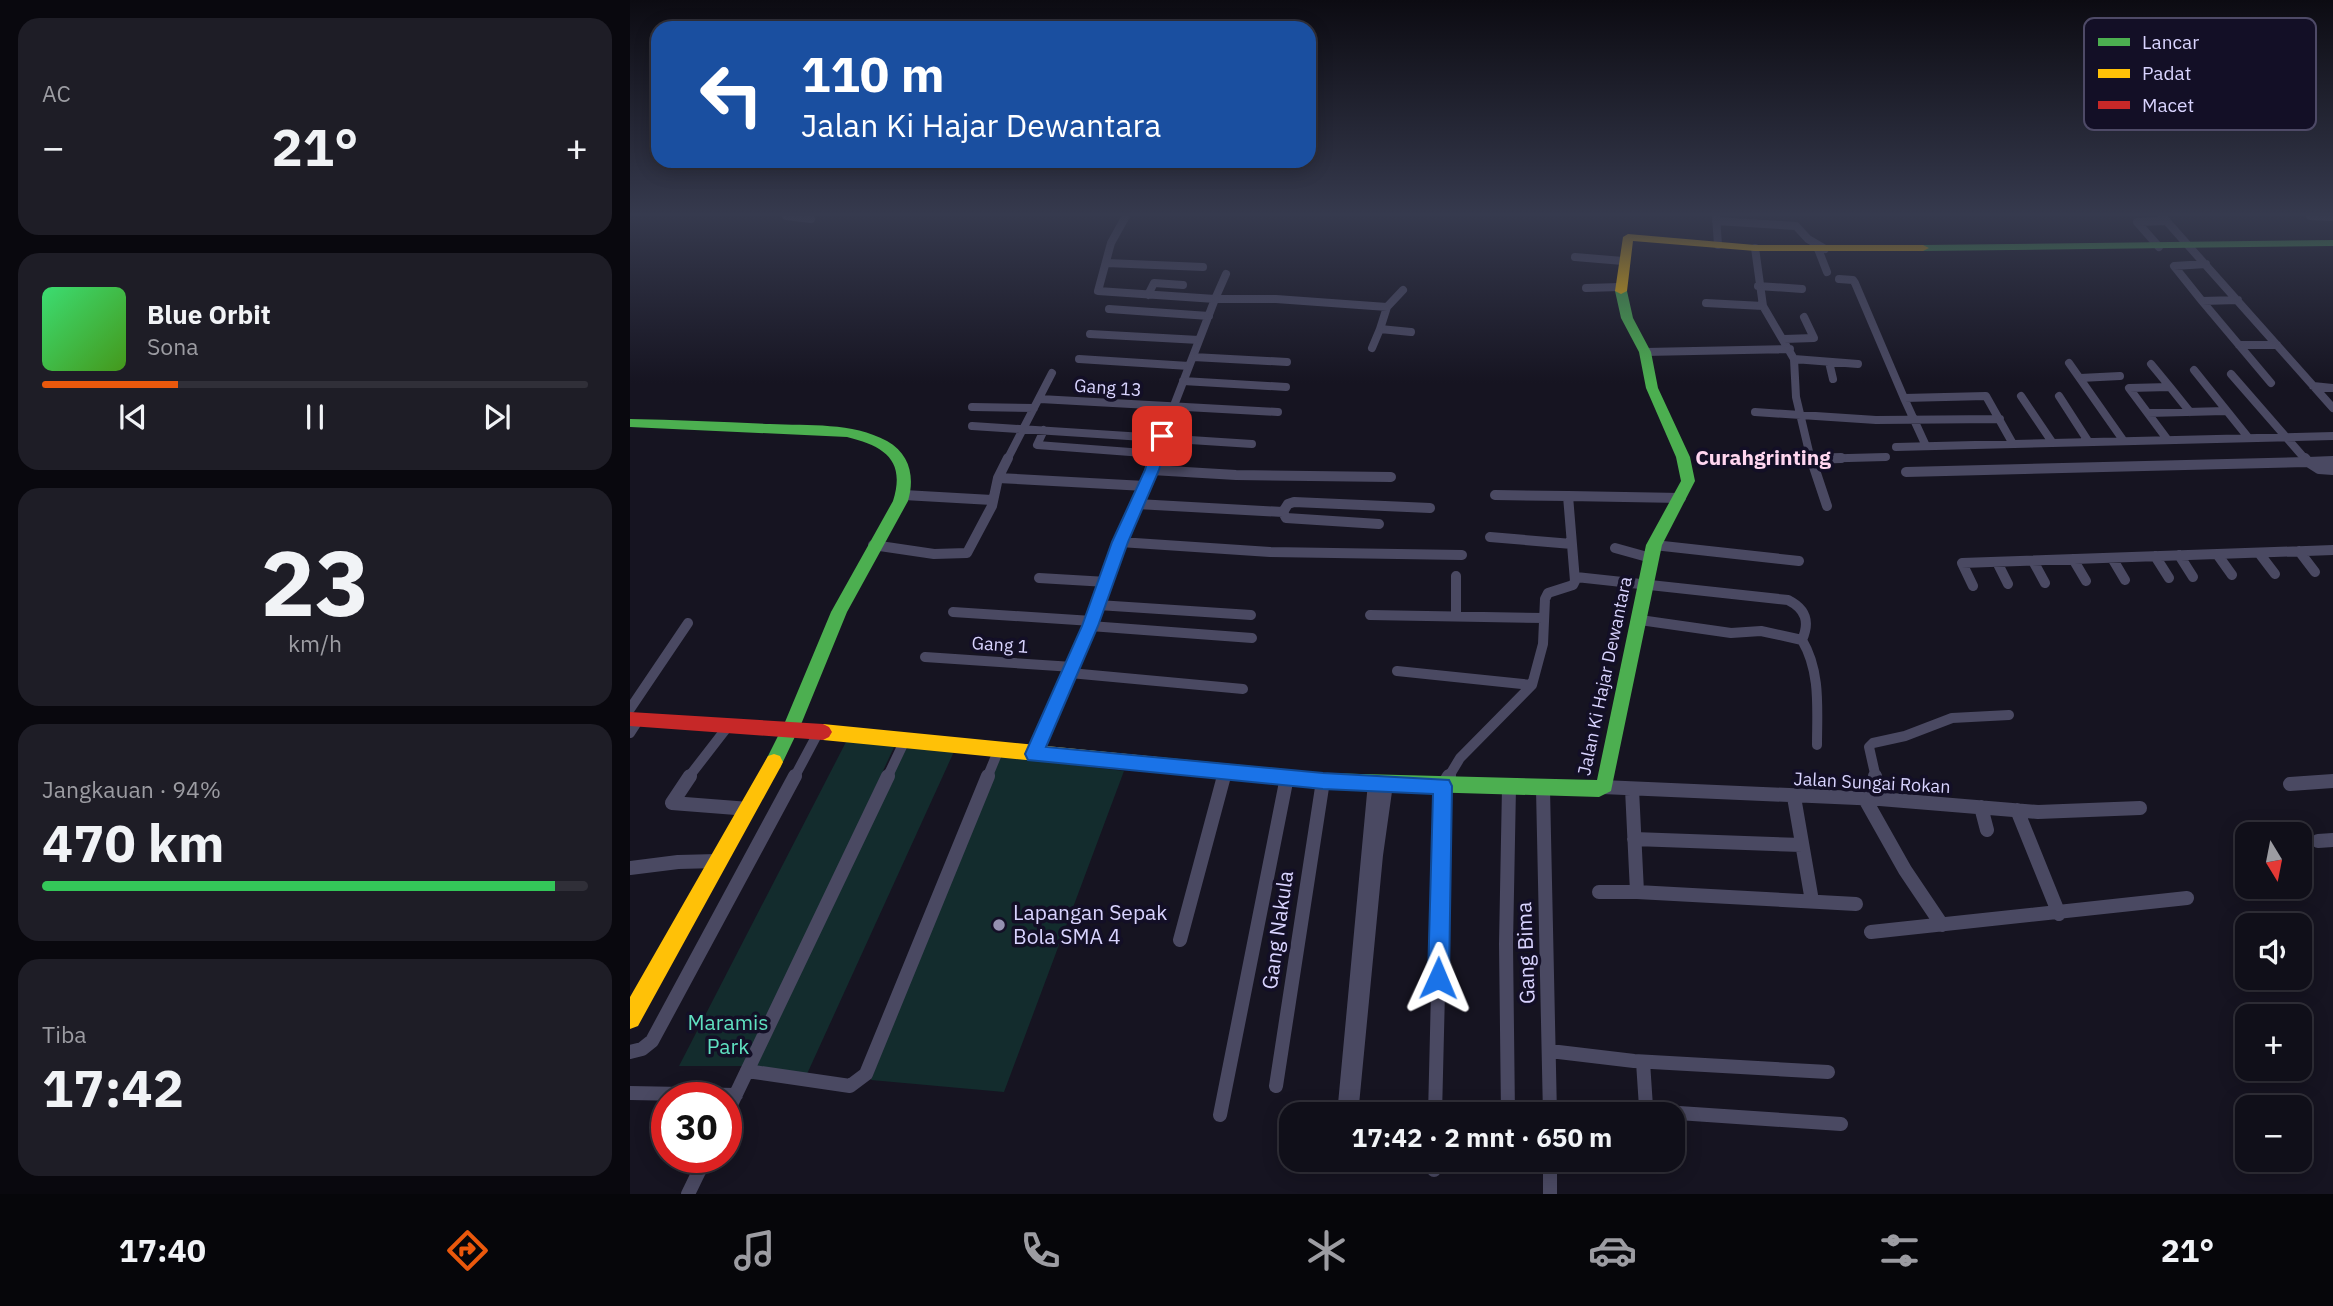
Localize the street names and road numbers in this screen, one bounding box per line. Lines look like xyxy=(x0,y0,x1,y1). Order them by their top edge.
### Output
street label: Gang 13 xyxy=(1073,374,1143,401)
street label: Jalan Ki Hajar Dewantara xyxy=(1572,574,1637,777)
street label: Gang 1 xyxy=(971,631,1029,658)
street label: Jalan Sungai Rokan xyxy=(1793,767,1951,798)
street label: Gang Nakula xyxy=(1255,869,1299,991)
street label: Gang Bima xyxy=(1509,901,1541,1005)

